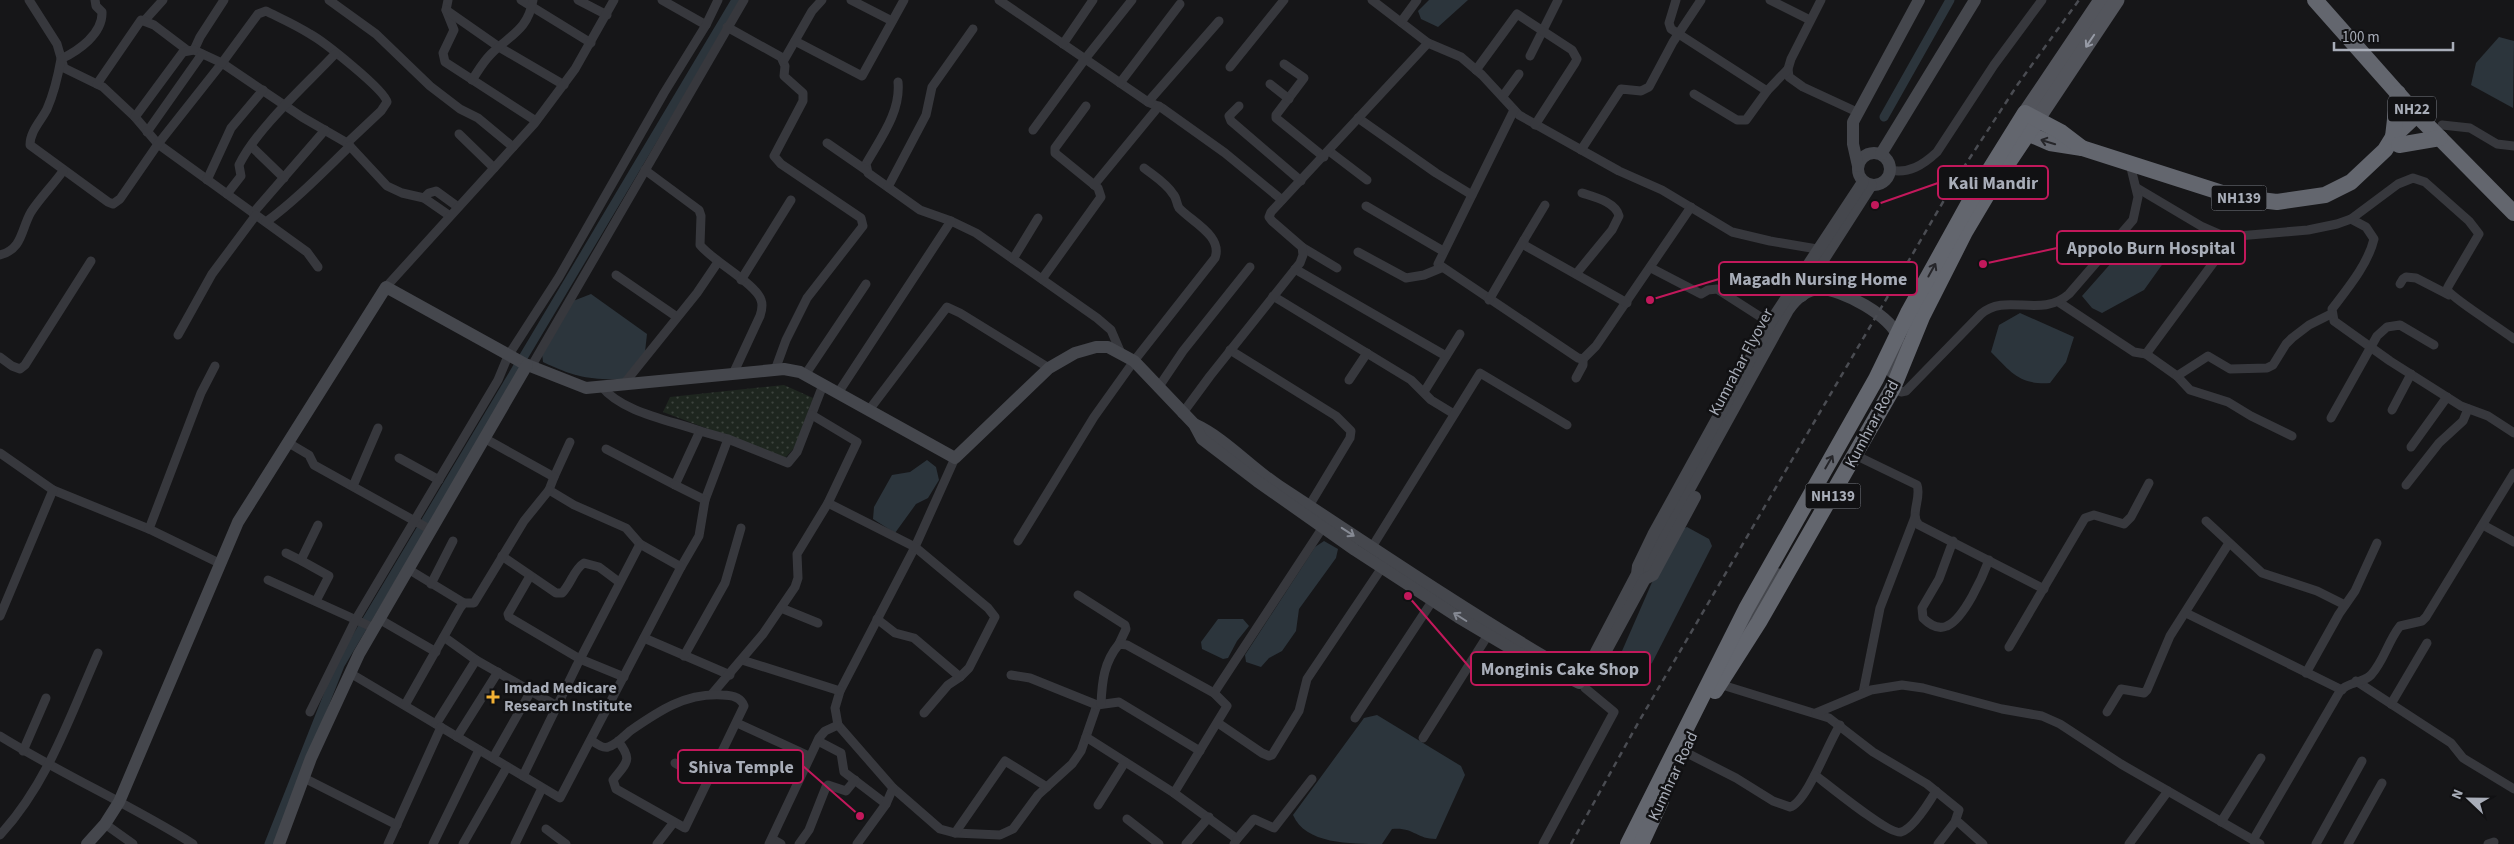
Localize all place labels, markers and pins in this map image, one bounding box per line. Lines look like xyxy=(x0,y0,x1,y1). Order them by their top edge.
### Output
callout: Kali Mandir xyxy=(1938,166,2048,199)
callout: Appolo Burn Hospital xyxy=(2057,231,2245,264)
callout: Magadh Nursing Home xyxy=(1719,262,1917,295)
callout: Monginis Cake Shop xyxy=(1471,652,1650,685)
place label: Imdad Medicare Research Institute xyxy=(504,677,632,717)
marker: Imdad Medicare Research Institute xyxy=(486,690,500,704)
callout: Shiva Temple xyxy=(678,750,803,783)

